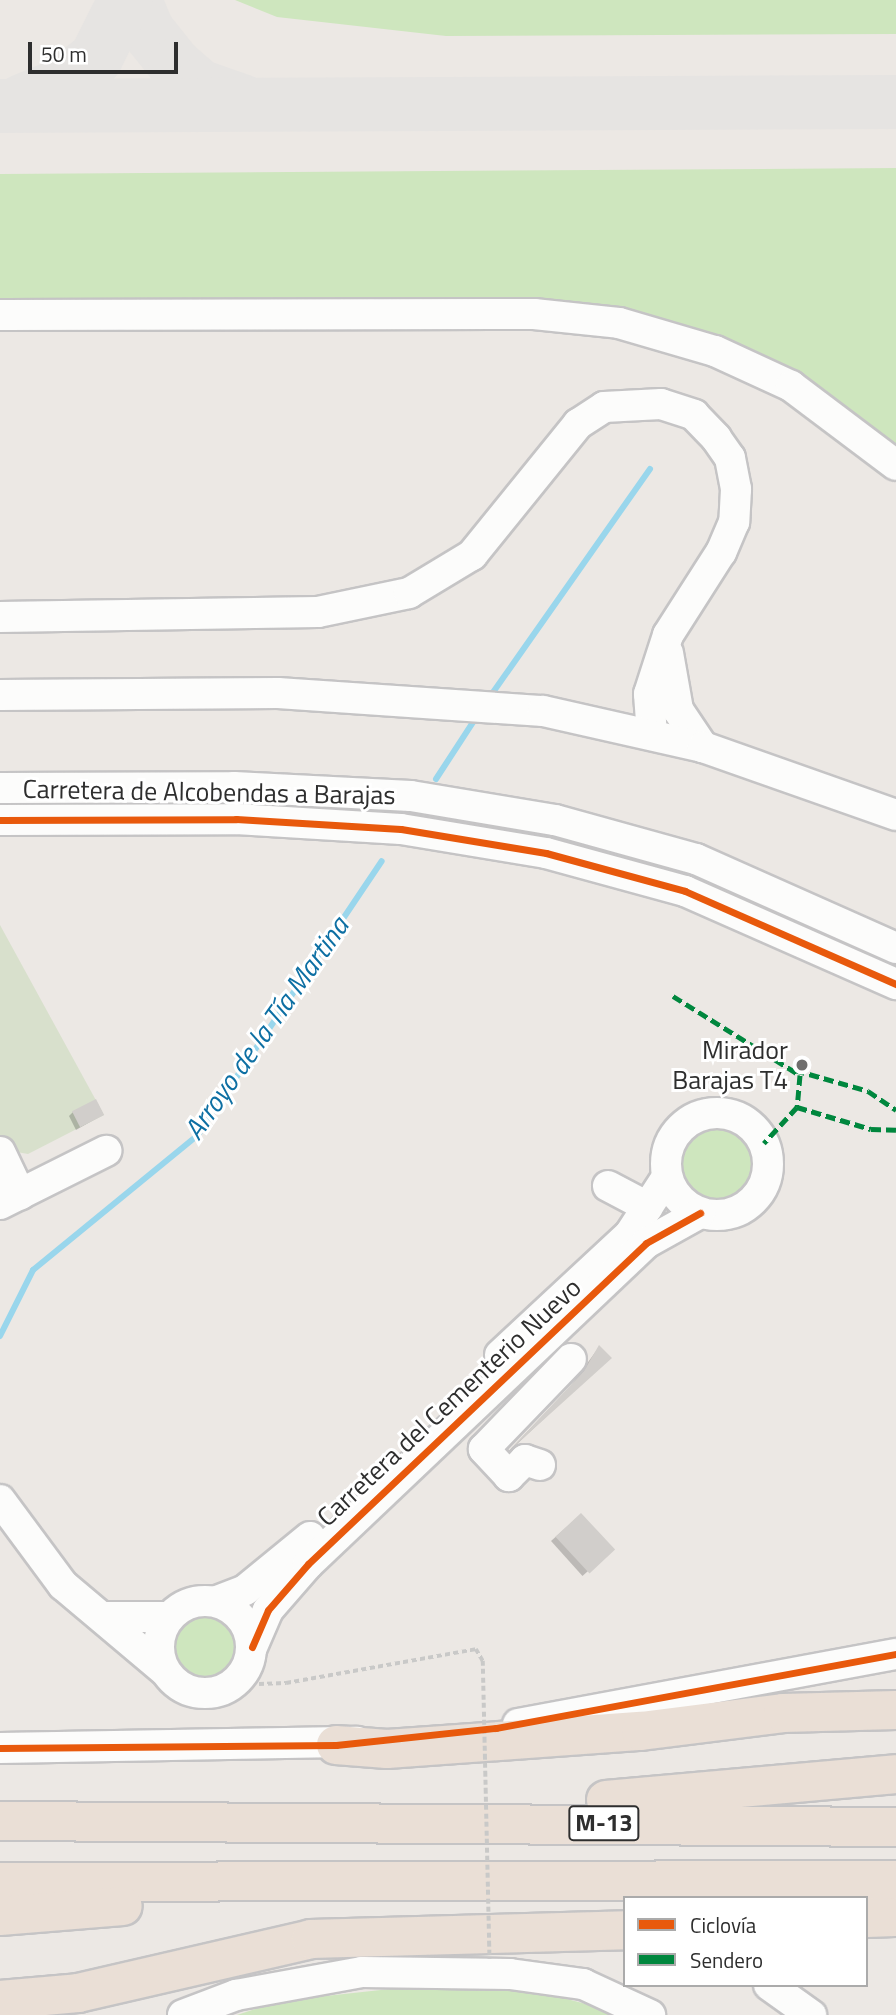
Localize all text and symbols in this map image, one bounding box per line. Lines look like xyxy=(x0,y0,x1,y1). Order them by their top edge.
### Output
scale bar xyxy=(32,28,182,72)
text: 50 m xyxy=(41,38,87,70)
street label: Carretera de Alcobendas a Barajas xyxy=(22,773,396,811)
water label: Arroyo de la Tía Martina xyxy=(177,910,355,1146)
place label: Mirador Barajas T4 xyxy=(672,1034,788,1096)
marker: Mirador Barajas T4 xyxy=(794,1057,810,1073)
street label: Carretera del Cementerio Nuevo xyxy=(311,1272,587,1532)
road number: M-13 xyxy=(567,1802,641,1844)
legend xyxy=(623,1896,868,1987)
text: Ciclovía xyxy=(690,1909,756,1941)
text: Sendero xyxy=(690,1944,763,1976)

